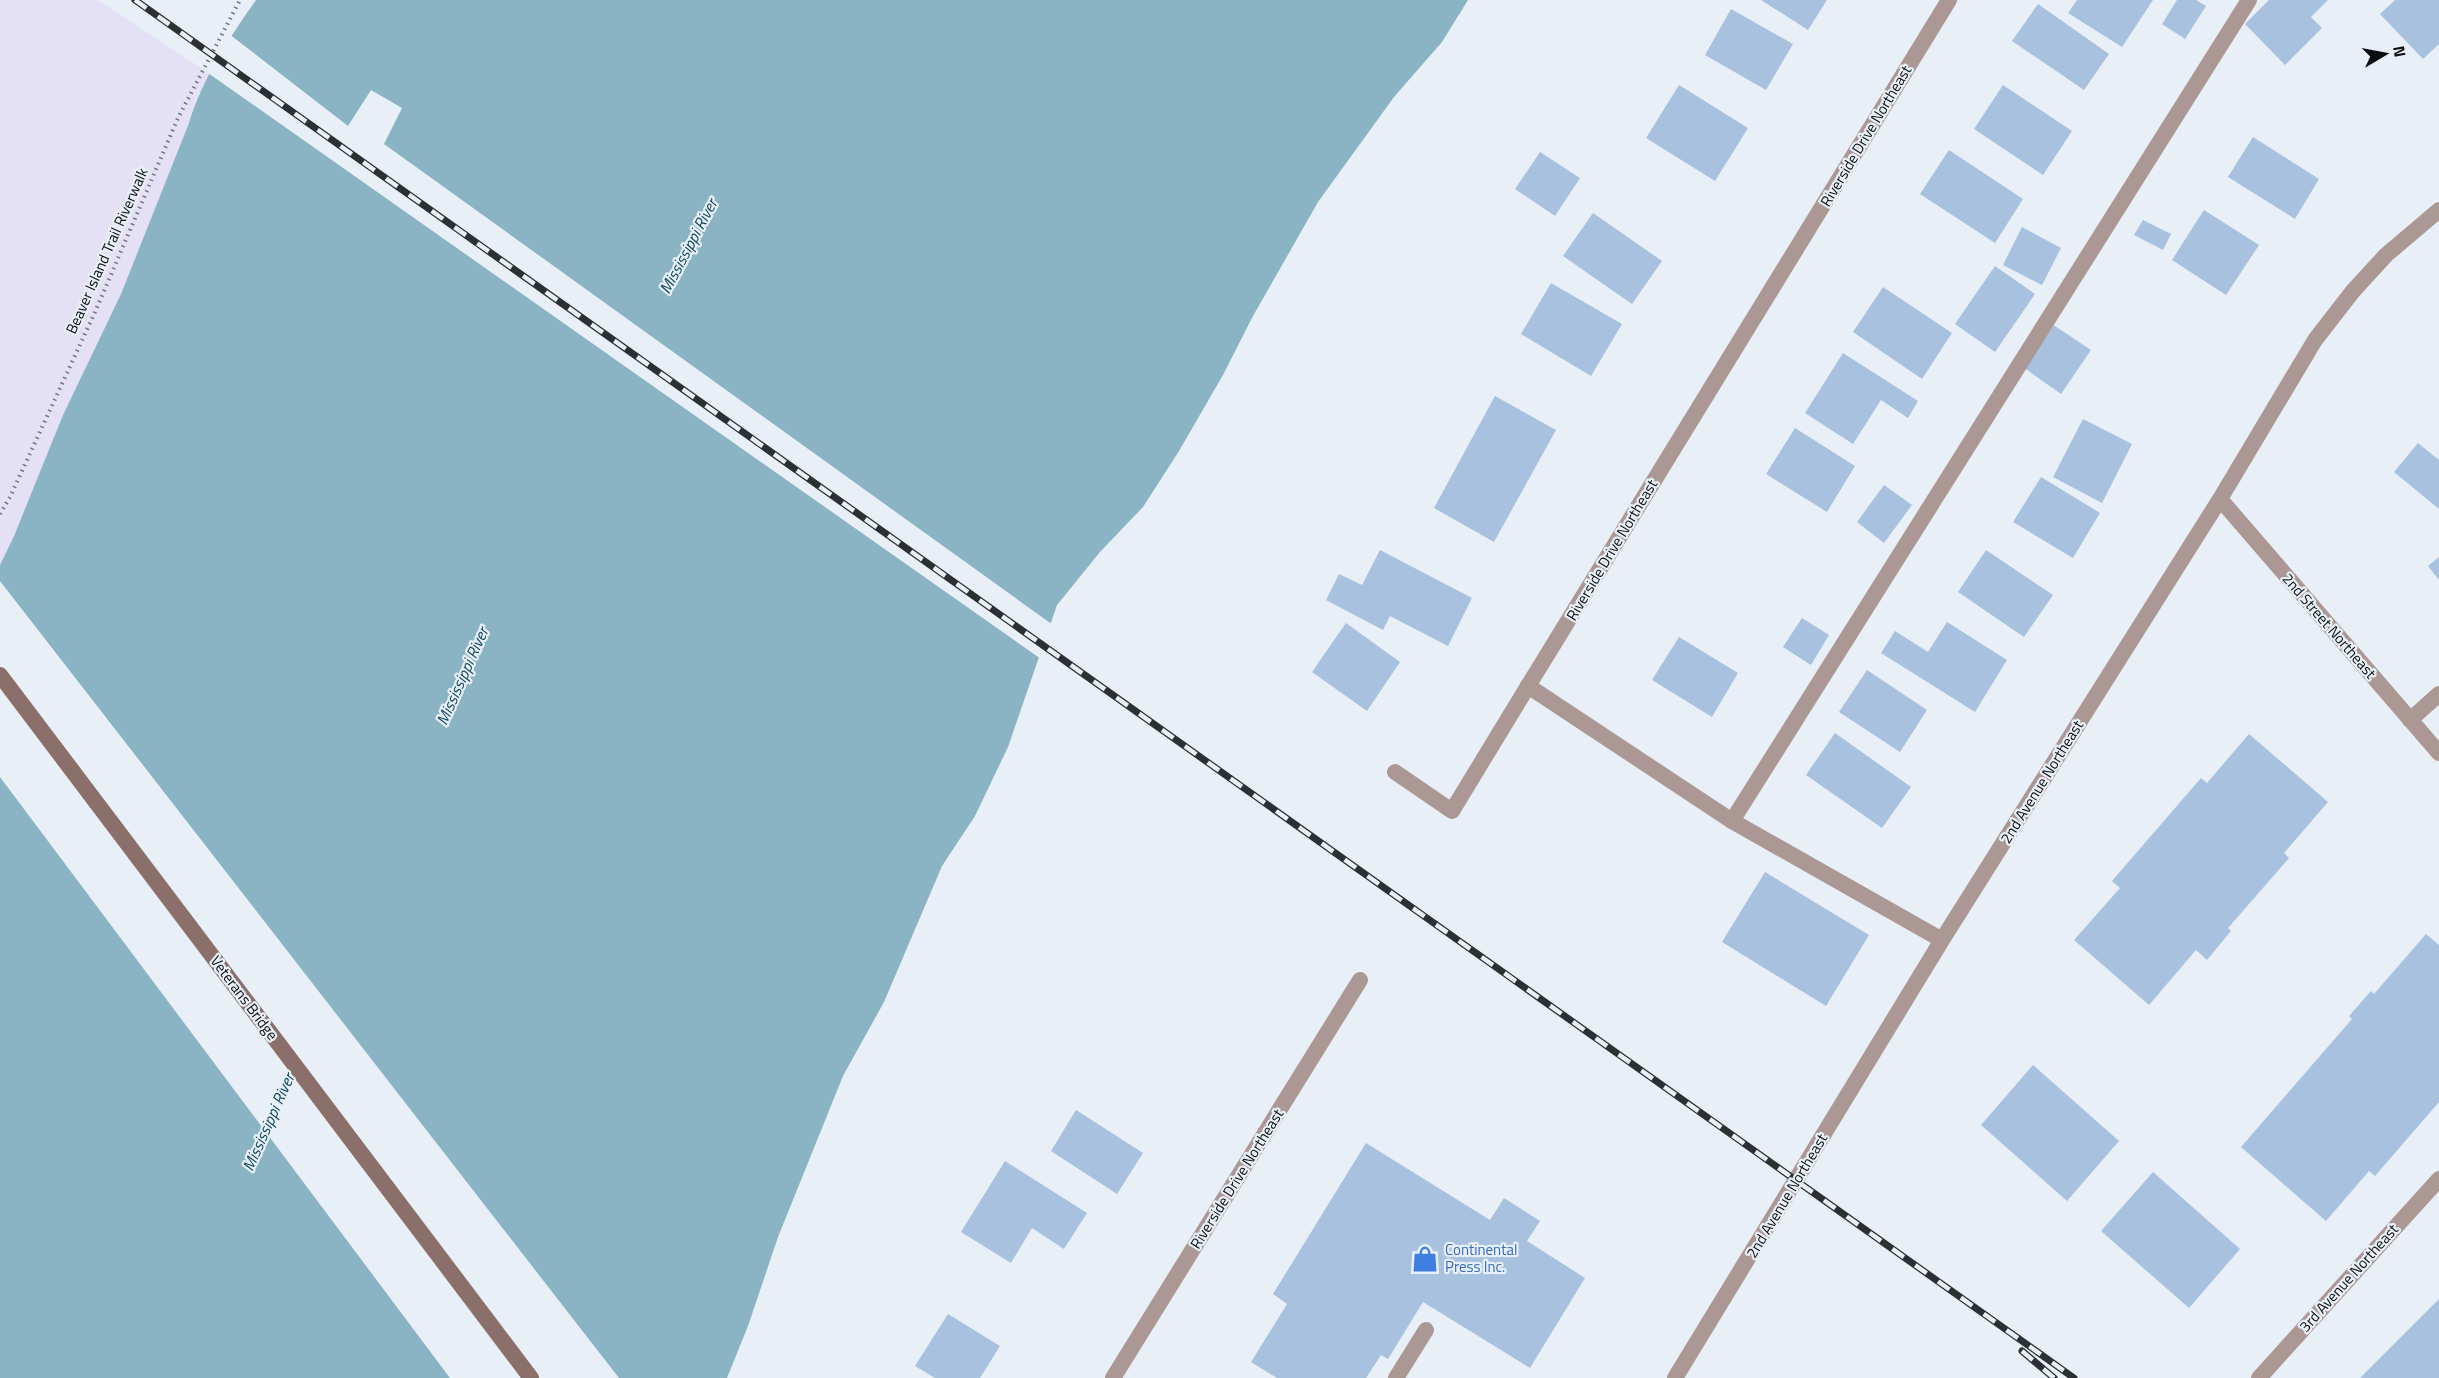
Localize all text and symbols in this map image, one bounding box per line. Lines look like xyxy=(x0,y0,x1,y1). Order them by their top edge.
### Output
north arrow xyxy=(2355,24,2415,84)
text: N xyxy=(2387,44,2413,59)
street label: Riverside Drive Northeast xyxy=(1814,60,1917,211)
street label: Beaver Island Trail Riverwalk xyxy=(60,164,154,338)
water label: Mississippi River xyxy=(653,193,724,298)
street label: Riverside Drive Northeast xyxy=(1560,474,1663,625)
street label: 2nd Street Northeast xyxy=(2277,568,2382,684)
water label: Mississippi River xyxy=(430,622,495,729)
street label: 2nd Avenue Northeast xyxy=(1994,715,2089,848)
street label: Veterans Bridge xyxy=(205,951,284,1045)
water label: Mississippi River xyxy=(236,1068,301,1175)
street label: Riverside Drive Northeast xyxy=(1184,1104,1289,1253)
street label: 2nd Avenue Northeast xyxy=(1740,1128,1833,1262)
street label: 3rd Avenue Northeast xyxy=(2294,1218,2404,1337)
place label: Continental Press Inc. xyxy=(1445,1238,1517,1278)
shop icon: Continental Press Inc. xyxy=(1410,1244,1440,1274)

